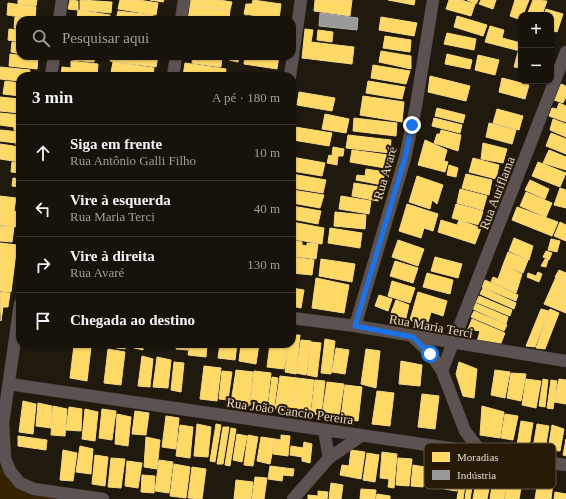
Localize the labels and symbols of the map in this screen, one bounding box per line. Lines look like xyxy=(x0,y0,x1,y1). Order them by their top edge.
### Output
route end xyxy=(403,116,421,134)
street label: Rua Avaré xyxy=(370,145,400,201)
street label: Rua Auriflama xyxy=(476,154,518,232)
street label: Rua Maria Terci xyxy=(388,311,474,341)
route start xyxy=(421,345,439,363)
street label: Rua João Cancio Pereira xyxy=(226,395,355,427)
legend xyxy=(424,443,556,489)
text: Moradias xyxy=(457,451,499,463)
text: Indústria xyxy=(457,469,496,481)

